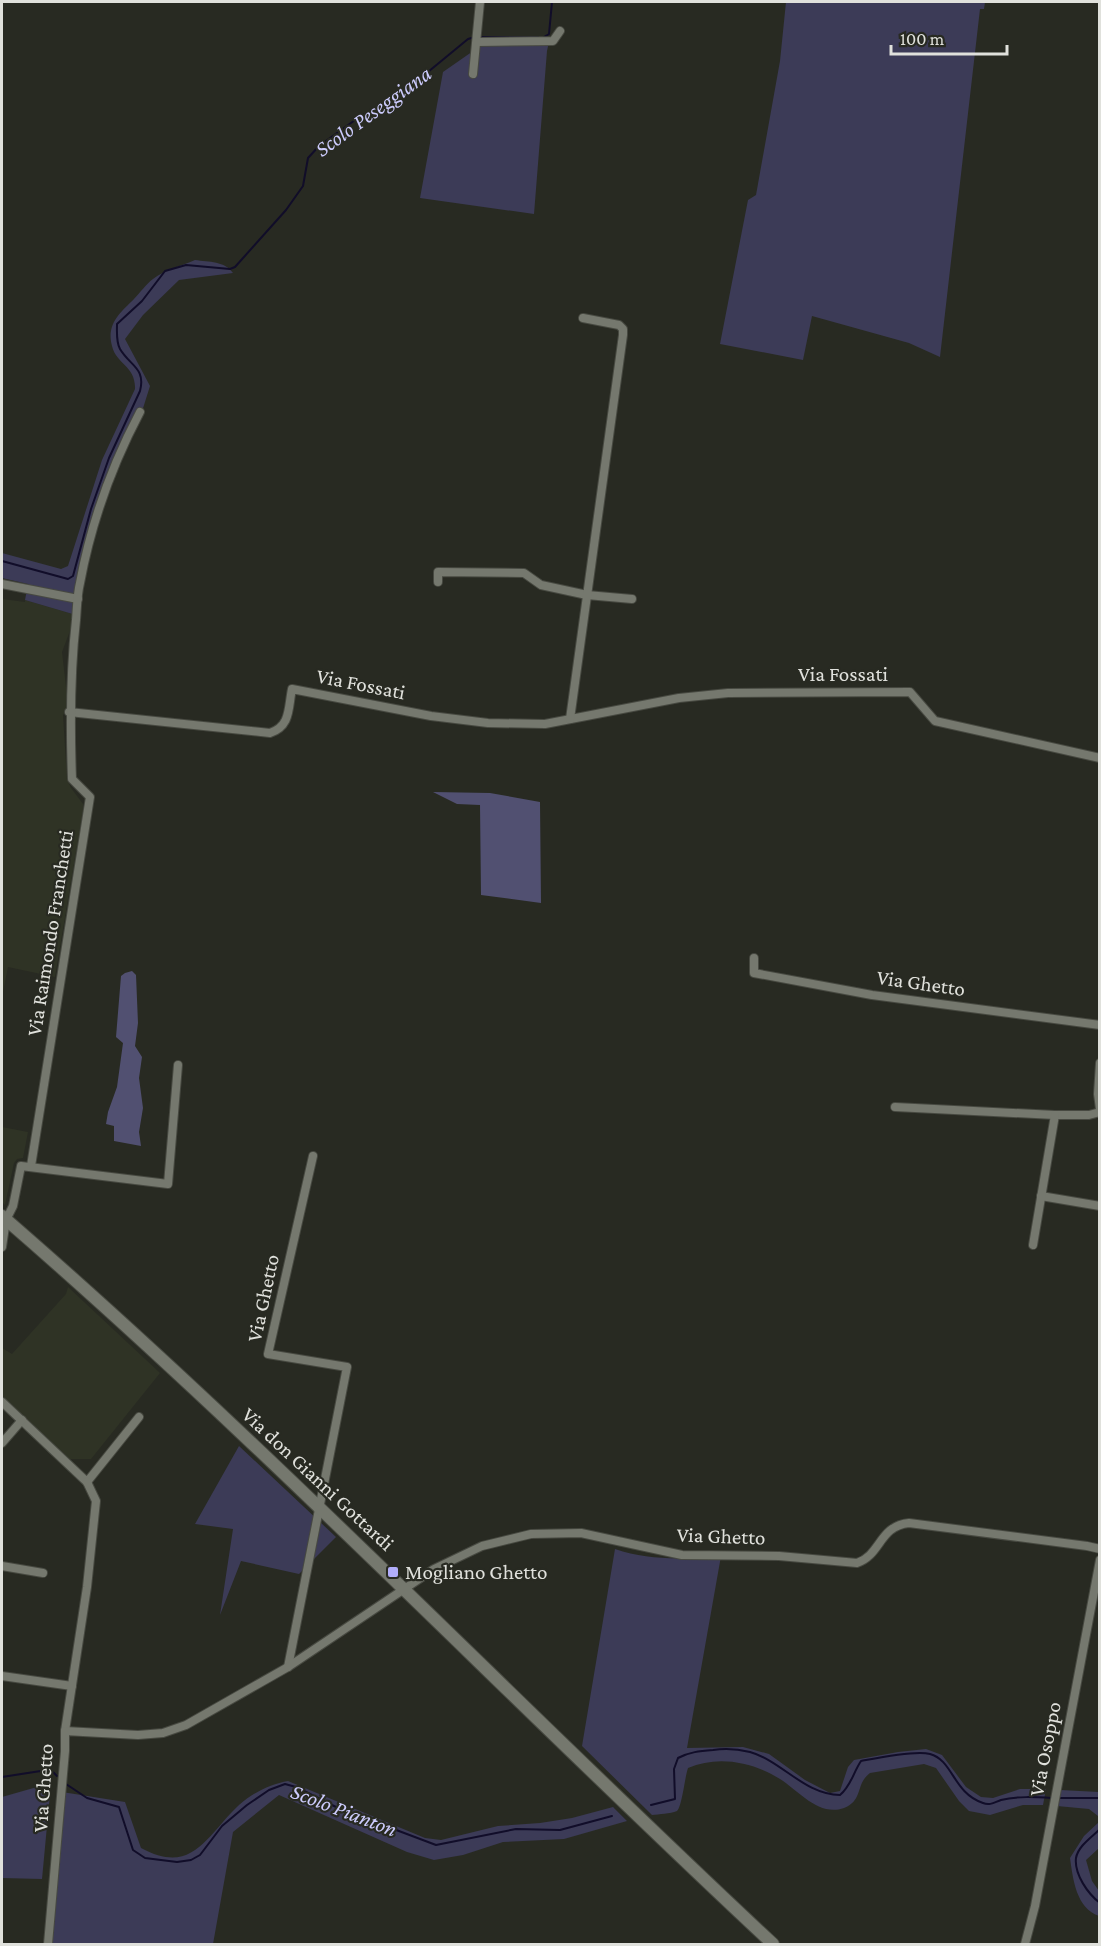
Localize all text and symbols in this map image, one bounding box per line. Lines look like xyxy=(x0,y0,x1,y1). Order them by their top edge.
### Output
scale bar xyxy=(891,18,1006,56)
text: 100 m xyxy=(900,29,945,49)
water label: Scolo Peseggiana xyxy=(310,60,436,162)
street label: Via Fossati xyxy=(798,662,888,686)
street label: Via Fossati xyxy=(315,664,408,704)
street label: Via Raimondo Franchetti xyxy=(22,828,78,1038)
street label: Via Ghetto xyxy=(875,965,967,1001)
street label: Via Ghetto xyxy=(242,1252,284,1344)
street label: Via don Gianni Gottardi xyxy=(237,1402,399,1556)
street label: Via Ghetto xyxy=(676,1522,766,1550)
place label: Mogliano Ghetto xyxy=(405,1560,547,1584)
marker: Mogliano Ghetto xyxy=(386,1565,400,1579)
street label: Via Osoppo xyxy=(1024,1700,1066,1798)
street label: Via Ghetto xyxy=(28,1743,58,1833)
water label: Scolo Pianton xyxy=(287,1778,401,1842)

